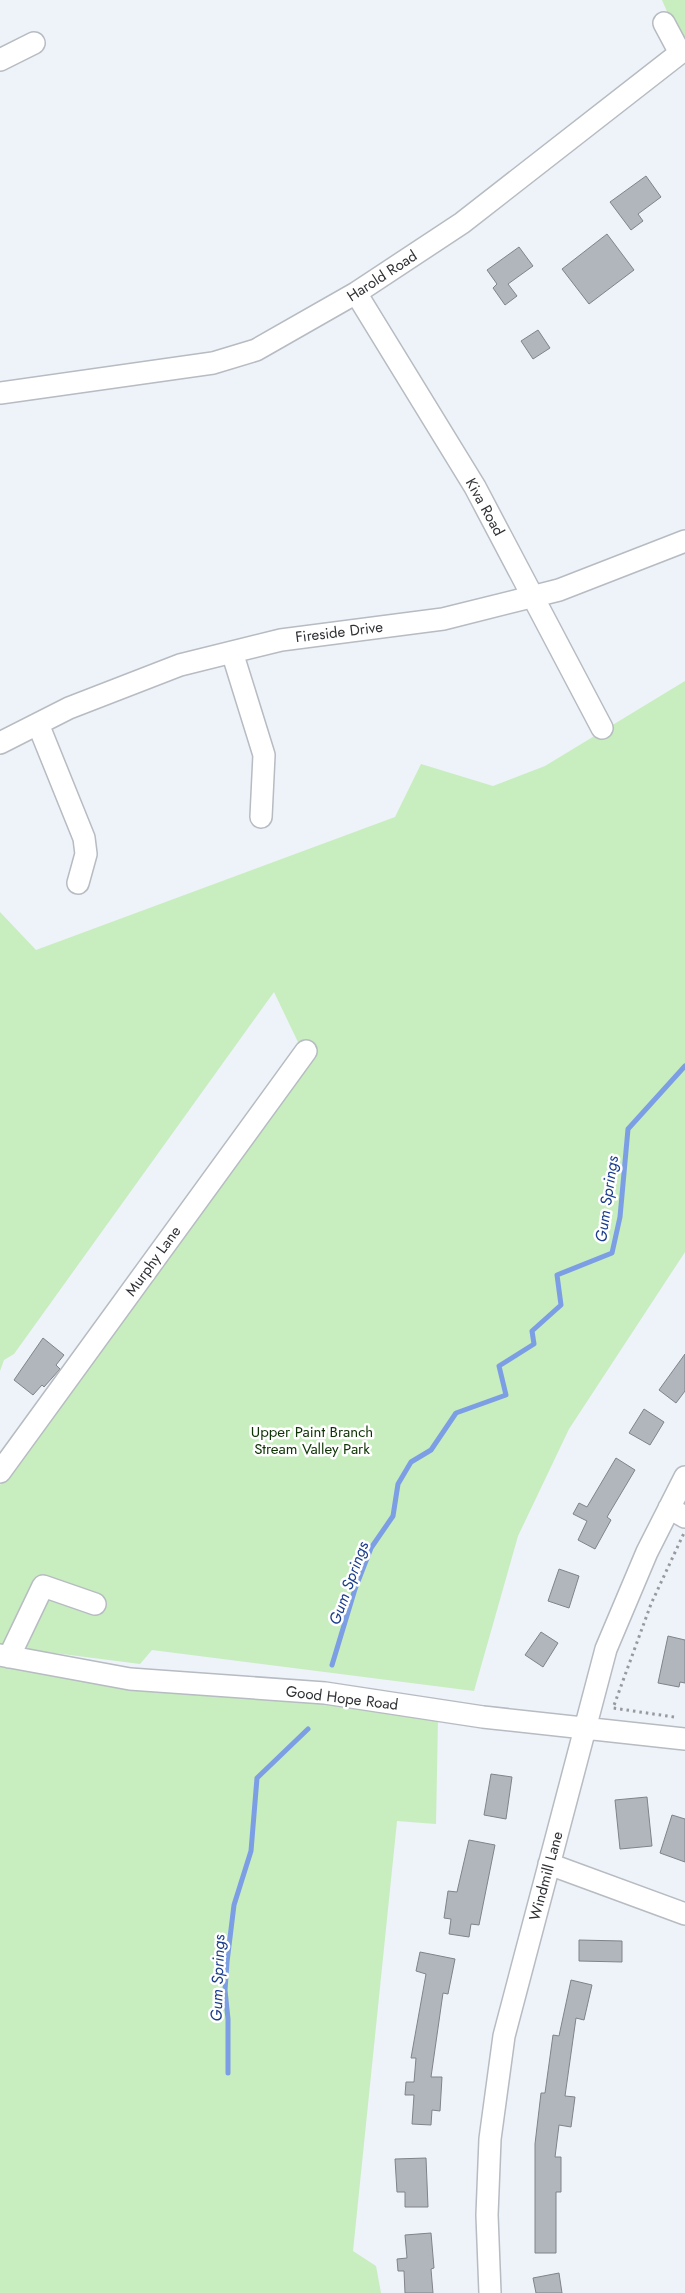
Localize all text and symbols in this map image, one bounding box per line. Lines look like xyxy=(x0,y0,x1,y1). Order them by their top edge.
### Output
street label: Harold Road xyxy=(343,245,421,307)
street label: Kiva Road xyxy=(460,474,510,540)
street label: Fireside Drive xyxy=(294,616,384,648)
water label: Gum Springs xyxy=(589,1154,624,1244)
street label: Murphy Lane xyxy=(120,1221,186,1301)
park label: Upper Paint Branch Stream Valley Park xyxy=(251,1421,373,1460)
water label: Gum Springs xyxy=(323,1538,374,1628)
street label: Good Hope Road xyxy=(285,1680,399,1716)
street label: Windmill Lane xyxy=(524,1829,569,1923)
water label: Gum Springs xyxy=(204,1933,231,2022)

